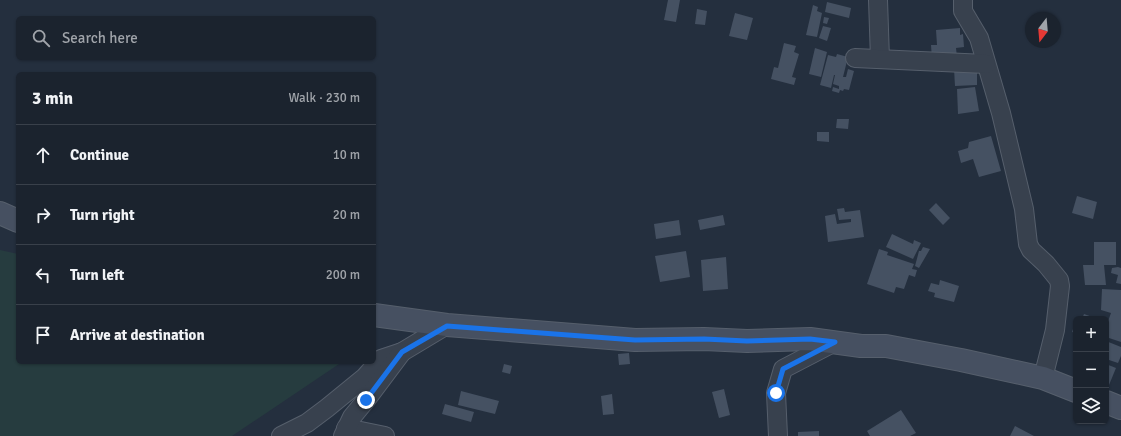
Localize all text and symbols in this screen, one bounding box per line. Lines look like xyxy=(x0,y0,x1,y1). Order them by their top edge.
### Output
north arrow xyxy=(1025,12,1061,48)
search box xyxy=(16,16,376,60)
icon: search xyxy=(30,27,52,49)
text: Search here xyxy=(62,29,138,47)
text: 3 min xyxy=(32,88,73,109)
text: Walk · 230 m xyxy=(289,90,360,106)
icon: ahead xyxy=(32,144,54,166)
text: Continue xyxy=(70,146,129,164)
text: 10 m xyxy=(333,147,360,163)
icon: right xyxy=(32,204,54,226)
text: Turn right xyxy=(70,206,135,224)
text: 20 m xyxy=(333,207,360,223)
icon: left xyxy=(32,264,54,286)
text: Turn left xyxy=(70,266,124,284)
text: 200 m xyxy=(326,267,360,283)
map controls xyxy=(1073,316,1109,424)
button: + xyxy=(1073,316,1109,352)
icon: arrive xyxy=(32,324,54,346)
text: Arrive at destination xyxy=(70,326,205,344)
button: − xyxy=(1073,352,1109,388)
route start xyxy=(767,384,785,402)
button: layers xyxy=(1073,388,1109,424)
route end xyxy=(357,391,375,409)

